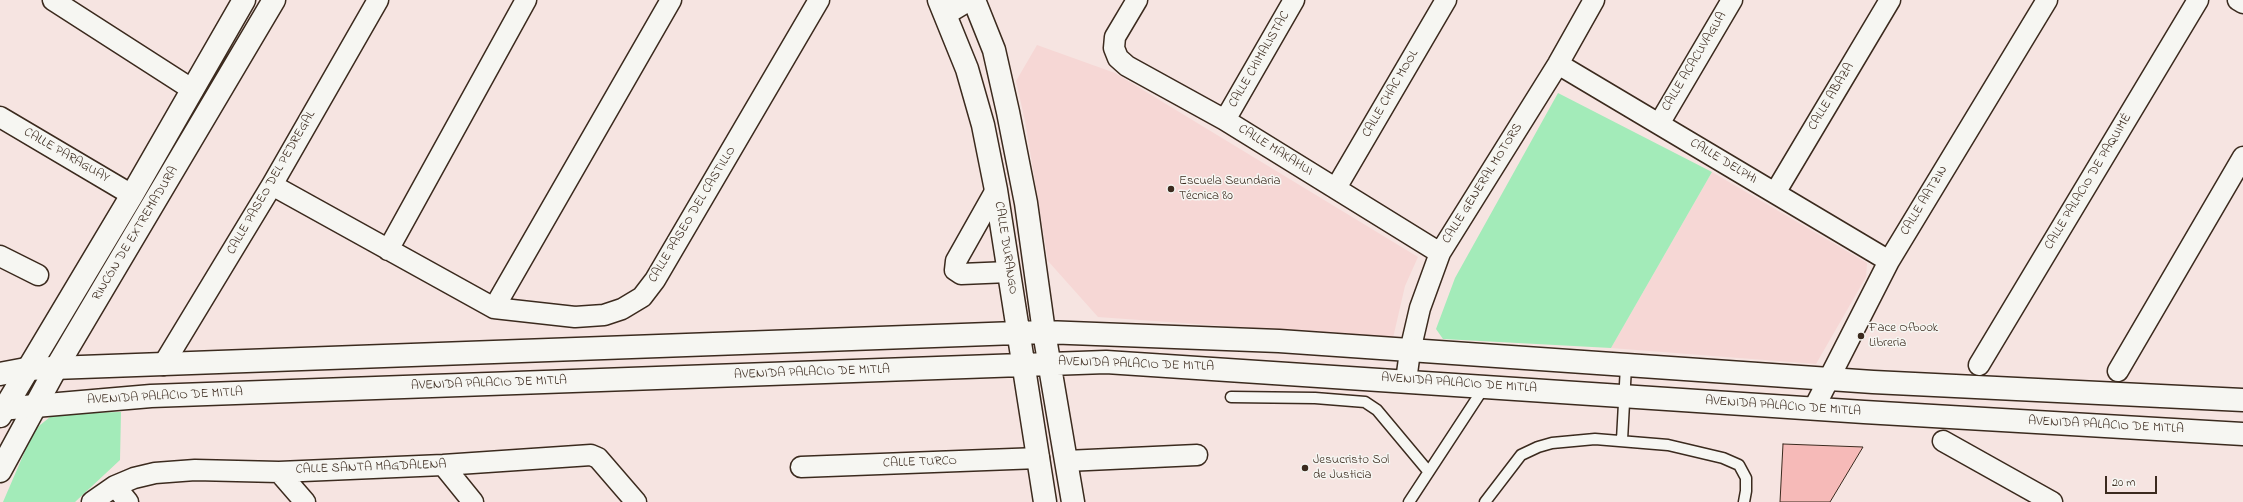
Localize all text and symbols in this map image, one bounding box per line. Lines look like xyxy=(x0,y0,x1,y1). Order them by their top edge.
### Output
street label: CALLE CHIMALISTAC xyxy=(1226,9,1294,111)
street label: CALLE ACACUVAGUA xyxy=(1659,10,1731,114)
street label: CALLE CHAC MOOL xyxy=(1360,47,1422,141)
street label: CALLE ABAZA xyxy=(1806,60,1858,134)
street label: CALLE PASEO DEL PEDREGAL xyxy=(224,108,320,258)
street label: CALLE PALACIO DE PAQUIMÉ xyxy=(2042,111,2136,253)
street label: CALLE GENERAL MOTORS xyxy=(1440,121,1526,247)
street label: CALLE MAKAHUI xyxy=(1235,122,1315,180)
street label: CALLE PARAGUAY xyxy=(20,125,112,187)
street label: CALLE DELPHI xyxy=(1687,136,1759,188)
street label: CALLE PASEO DEL CASTILLO xyxy=(646,144,740,286)
street label: CALLE AATZIN xyxy=(1898,163,1952,239)
street label: RINCÓN DE EXTREMADURA xyxy=(90,164,182,304)
place label: Escuela Seundaria Técnica 80 xyxy=(1179,174,1281,205)
marker: Escuela Seundaria Técnica 80 xyxy=(1166,184,1176,194)
street label: CALLE DURANGO xyxy=(990,200,1020,296)
place label: Face Ofbook Libreria xyxy=(1869,321,1938,352)
marker: Face Ofbook Libreria xyxy=(1856,331,1866,341)
street label: AVENIDA PALACIO DE MITLA xyxy=(1058,354,1214,376)
street label: AVENIDA PALACIO DE MITLA xyxy=(734,362,890,384)
street label: AVENIDA PALACIO DE MITLA xyxy=(1381,371,1537,397)
street label: AVENIDA PALACIO DE MITLA xyxy=(411,373,567,395)
street label: AVENIDA PALACIO DE MITLA xyxy=(87,385,243,409)
street label: AVENIDA PALACIO DE MITLA xyxy=(1705,394,1861,420)
street label: AVENIDA PALACIO DE MITLA xyxy=(2028,414,2184,438)
place label: Jesucristo Sol de Justicia xyxy=(1313,453,1389,484)
street label: CALLE TURCO xyxy=(883,454,957,472)
street label: CALLE SANTA MAGDALENA xyxy=(295,458,447,478)
marker: Jesucristo Sol de Justicia xyxy=(1300,463,1310,473)
scale bar xyxy=(2107,468,2159,494)
text: 20 m xyxy=(2112,474,2135,492)

